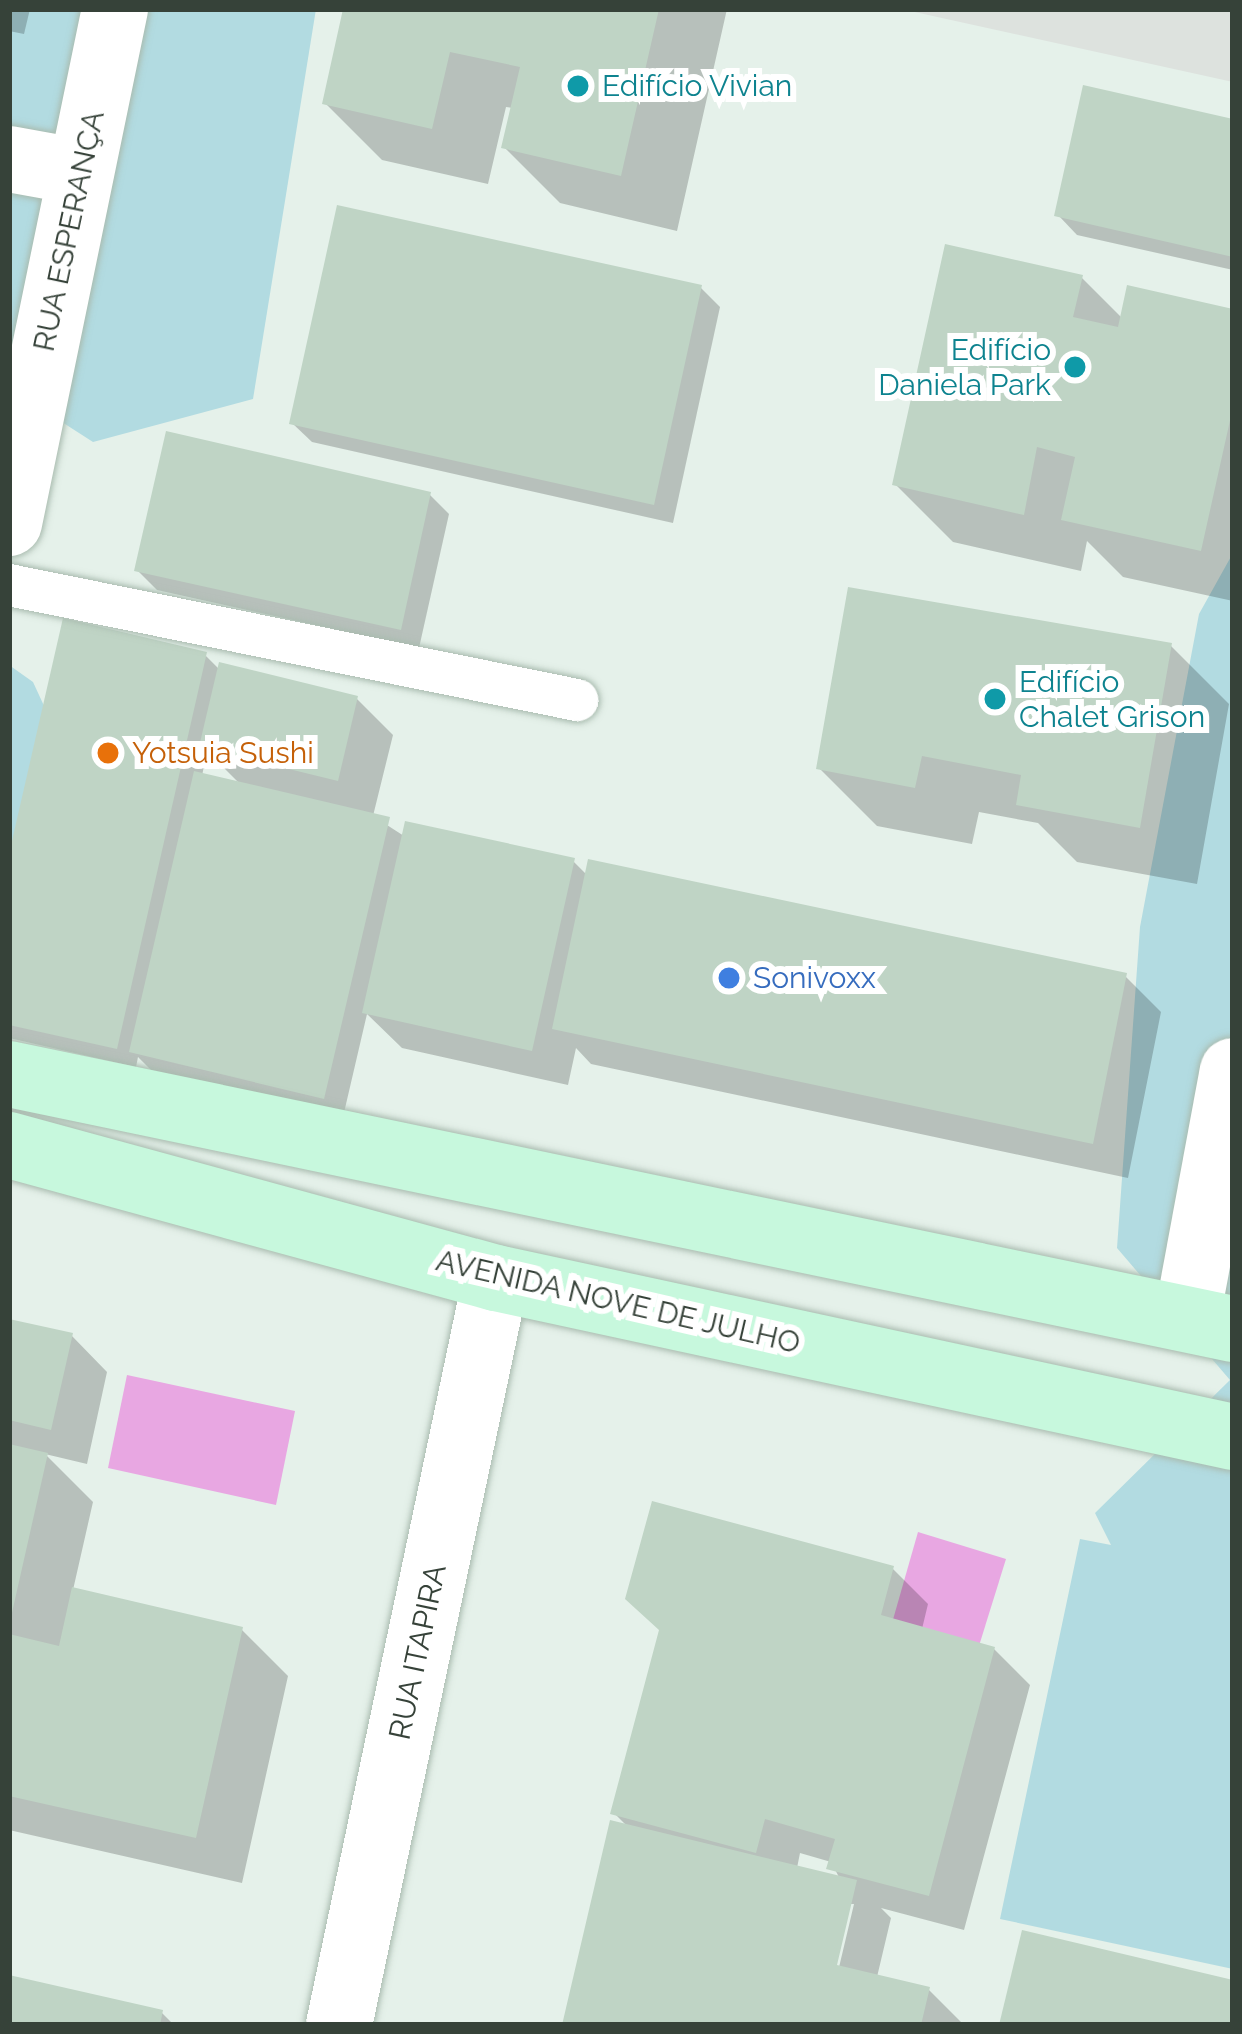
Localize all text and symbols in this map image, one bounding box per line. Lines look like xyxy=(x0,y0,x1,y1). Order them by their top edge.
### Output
place label: Edifício Vivian xyxy=(602,68,793,104)
marker: Edifício Vivian xyxy=(565,73,591,99)
street label: RUA ESPERANÇA xyxy=(26,107,112,355)
place label: Edifício Daniela Park xyxy=(878,332,1051,403)
marker: Edifício Daniela Park xyxy=(1062,354,1088,380)
place label: Edifício Chalet Grison xyxy=(1019,664,1205,734)
marker: Edifício Chalet Grison xyxy=(982,686,1008,712)
place label: Yotsuia Sushi xyxy=(132,735,314,771)
marker: Yotsuia Sushi xyxy=(95,740,121,766)
place label: Sonivoxx xyxy=(753,960,876,996)
marker: Sonivoxx xyxy=(716,965,742,991)
street label: AVENIDA NOVE DE JULHO xyxy=(432,1242,804,1362)
street label: RUA ITAPIRA xyxy=(382,1561,454,1743)

